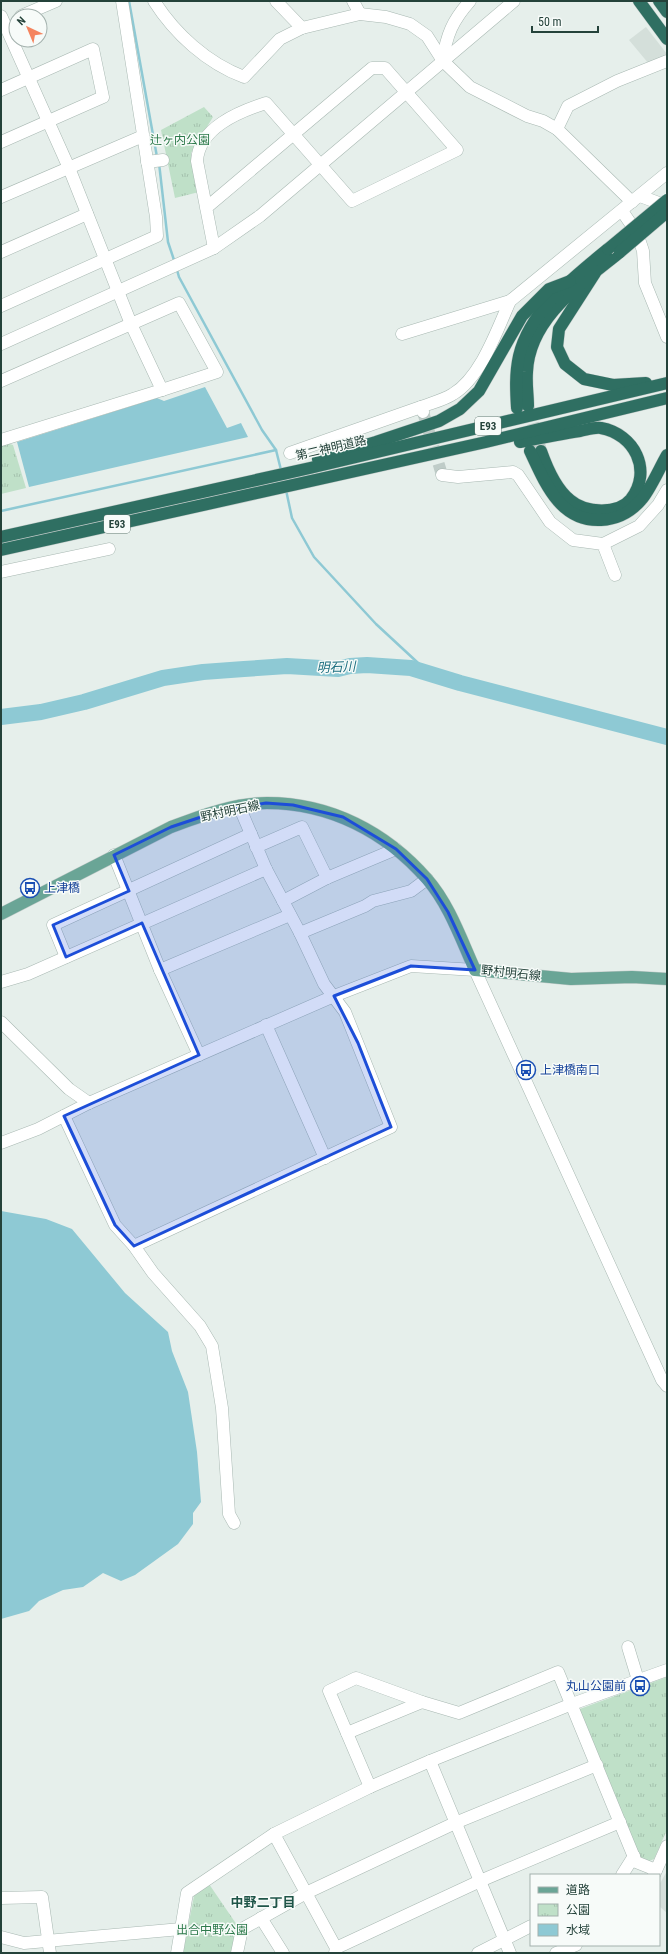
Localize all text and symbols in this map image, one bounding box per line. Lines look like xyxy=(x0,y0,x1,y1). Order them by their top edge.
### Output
north arrow xyxy=(8,8,48,48)
scale bar xyxy=(532,8,598,34)
text: N xyxy=(14,14,29,28)
text: 50 m xyxy=(538,15,562,29)
park label: 辻ヶ内公園 xyxy=(150,133,210,147)
road number: E93 xyxy=(475,417,501,435)
street label: 第二神明道路 xyxy=(294,433,368,463)
road number: E93 xyxy=(104,515,130,533)
water label: 明石川 xyxy=(316,659,358,675)
street label: 野村明石線 xyxy=(199,798,261,824)
bus stop icon: 上津橋 xyxy=(19,877,41,899)
place label: 上津橋 xyxy=(44,881,80,895)
street label: 野村明石線 xyxy=(480,963,542,983)
bus stop icon: 上津橋南口 xyxy=(515,1059,537,1081)
place label: 上津橋南口 xyxy=(540,1063,600,1077)
bus stop icon: 丸山公園前 xyxy=(629,1675,651,1697)
place label: 丸山公園前 xyxy=(566,1679,626,1693)
legend xyxy=(530,1874,660,1946)
text: 道路 xyxy=(566,1883,590,1897)
district label: 中野二丁目 xyxy=(230,1895,296,1910)
text: 公園 xyxy=(566,1903,590,1917)
park label: 出合中野公園 xyxy=(176,1923,248,1937)
text: 水域 xyxy=(566,1923,590,1937)

